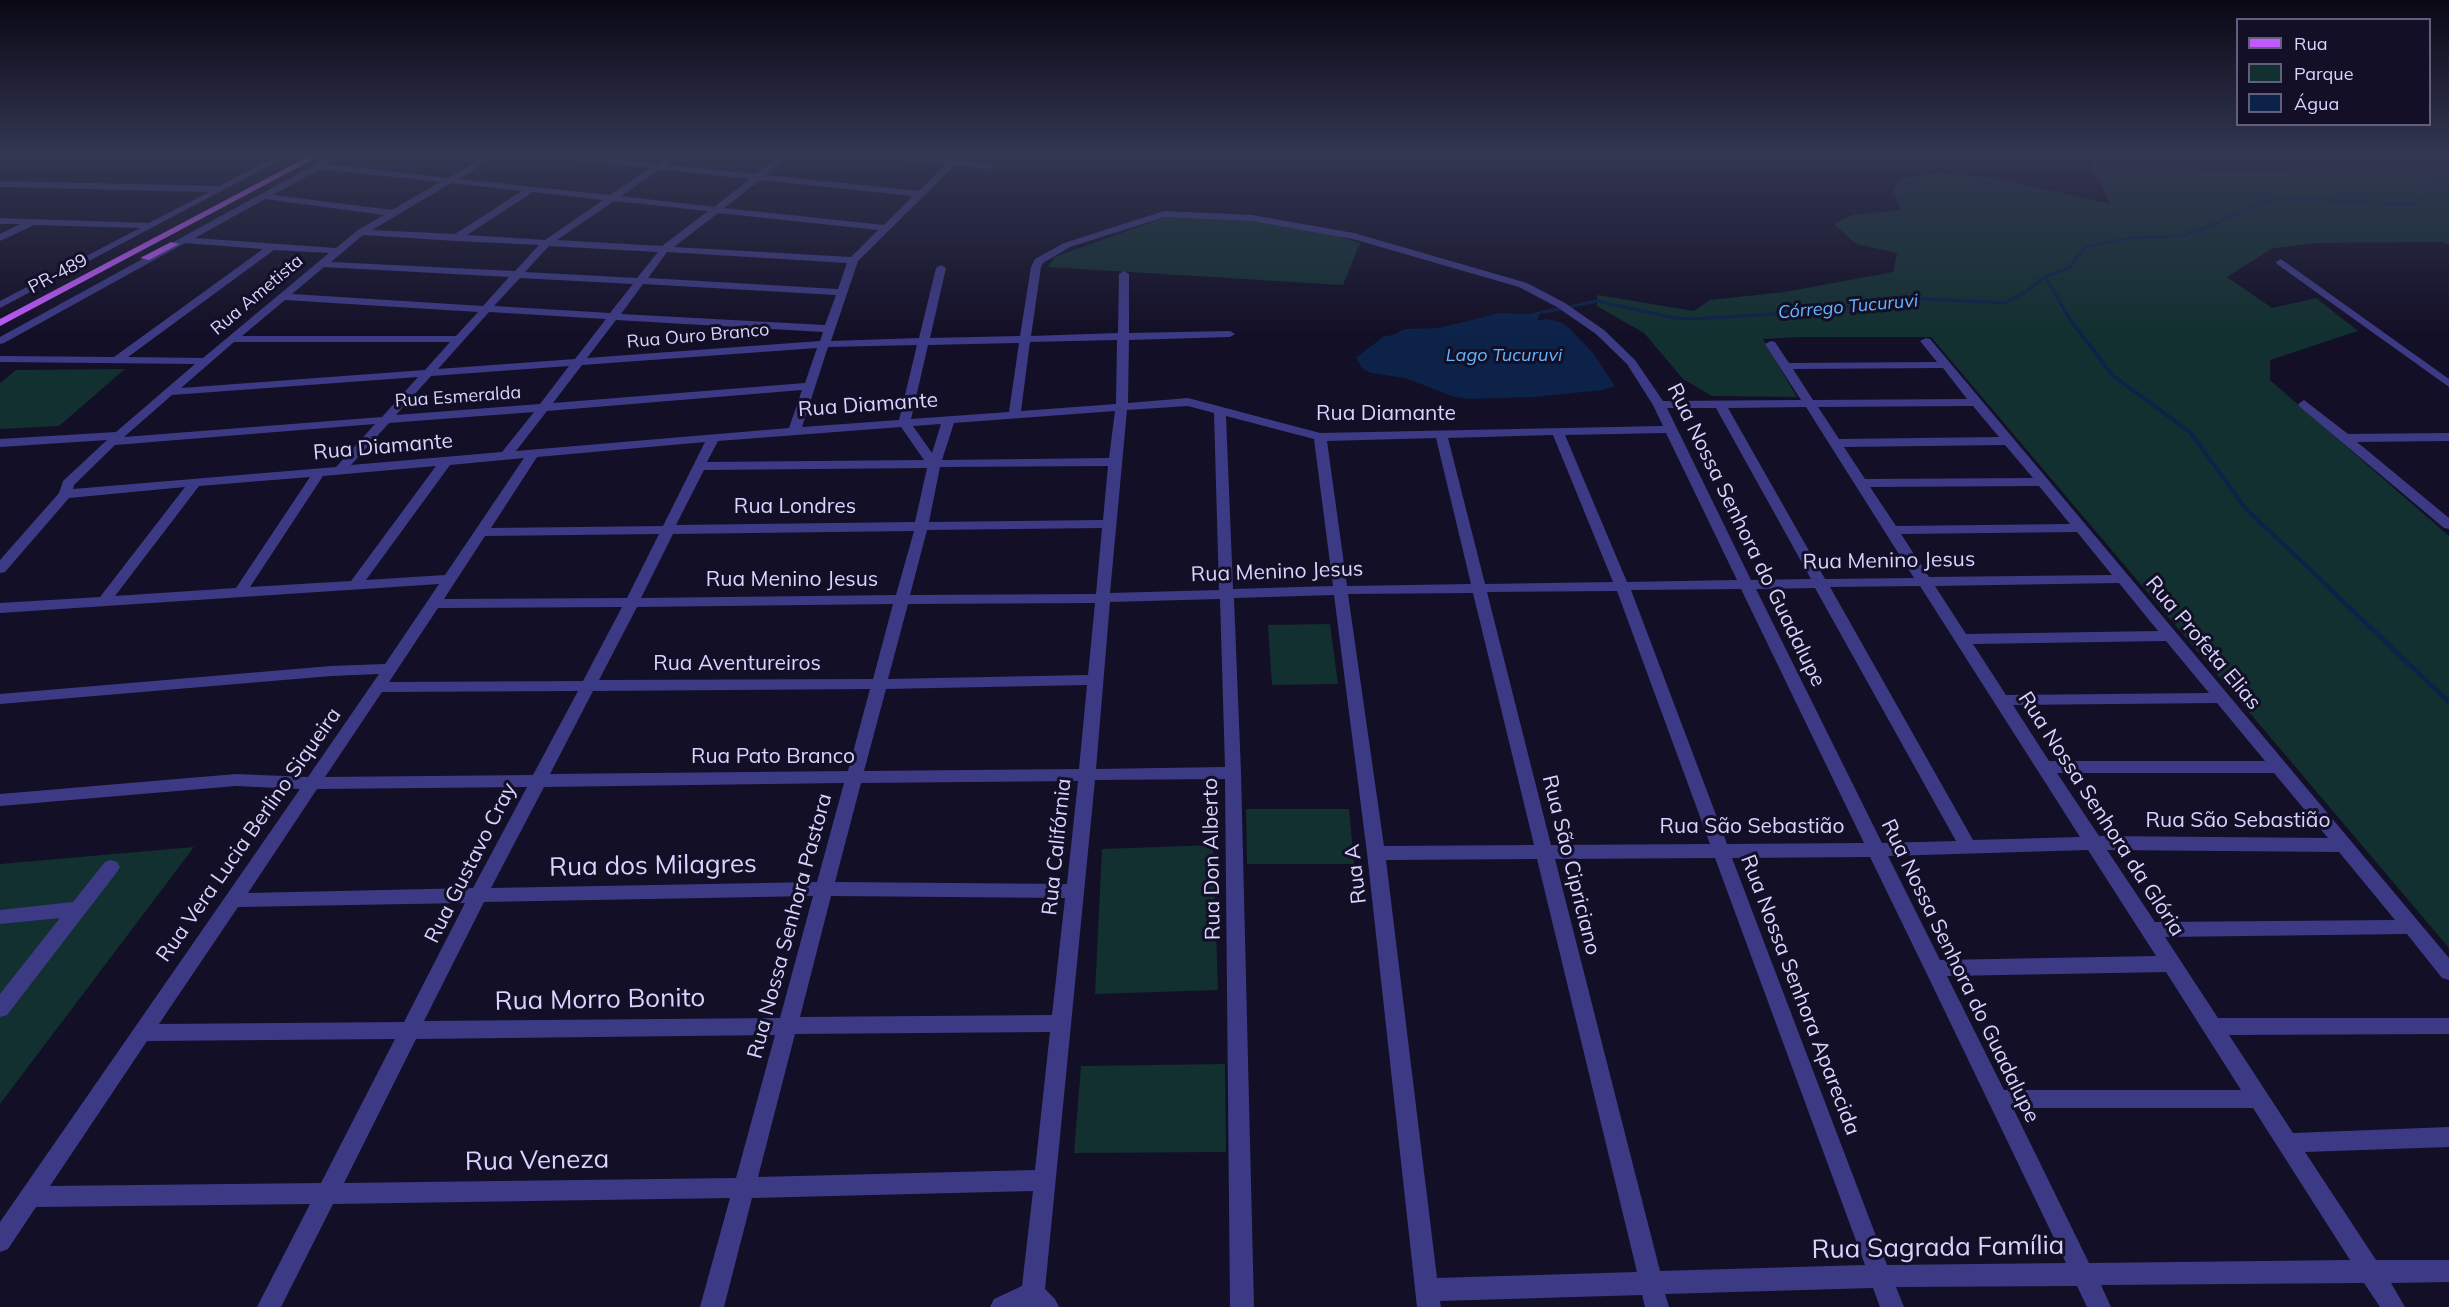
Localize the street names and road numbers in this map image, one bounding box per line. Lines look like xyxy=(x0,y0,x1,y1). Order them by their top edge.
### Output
street label: PR-489 xyxy=(25,249,91,299)
street label: Rua Ametista xyxy=(207,250,307,340)
street label: Rua Ouro Branco xyxy=(626,319,770,353)
street label: Rua Nossa Senhora do Guadalupe xyxy=(1661,379,1831,691)
street label: Rua Esmeralda xyxy=(394,382,522,412)
street label: Rua Diamante xyxy=(797,388,939,422)
street label: Rua Diamante xyxy=(1316,401,1456,427)
street label: Rua Diamante xyxy=(312,428,454,466)
street label: Rua Londres xyxy=(734,494,856,520)
street label: Rua Menino Jesus xyxy=(1803,547,1975,575)
street label: Rua Menino Jesus xyxy=(1190,556,1364,588)
street label: Rua Menino Jesus xyxy=(706,567,878,593)
street label: Rua Profeta Elias xyxy=(2140,571,2266,715)
street label: Rua Aventureiros xyxy=(653,651,821,677)
street label: Rua Nossa Senhora da Glória xyxy=(2012,687,2190,941)
street label: Rua Vera Lucia Berlino Siqueira xyxy=(151,703,347,967)
street label: Rua Pato Branco xyxy=(691,744,855,770)
street label: Rua São Cipriciano xyxy=(1536,772,1606,958)
street label: Rua Califórnia xyxy=(1037,777,1077,917)
street label: Rua Don Alberto xyxy=(1198,778,1226,940)
street label: Rua Gustavo Cray xyxy=(420,779,522,947)
street label: Rua Nossa Senhora Pastora xyxy=(742,791,838,1061)
street label: Rua São Sebastião xyxy=(2146,808,2330,834)
street label: Rua São Sebastião xyxy=(1660,814,1844,840)
street label: Rua Nossa Senhora do Guadalupe xyxy=(1875,815,2045,1127)
street label: Rua A xyxy=(1340,843,1372,905)
street label: Rua dos Milagres xyxy=(549,849,757,883)
street label: Rua Nossa Senhora Aparecida xyxy=(1735,851,1865,1139)
street label: Rua Morro Bonito xyxy=(494,983,706,1017)
street label: Rua Veneza xyxy=(465,1144,609,1178)
street label: Rua Sagrada Família xyxy=(1811,1230,2065,1266)

